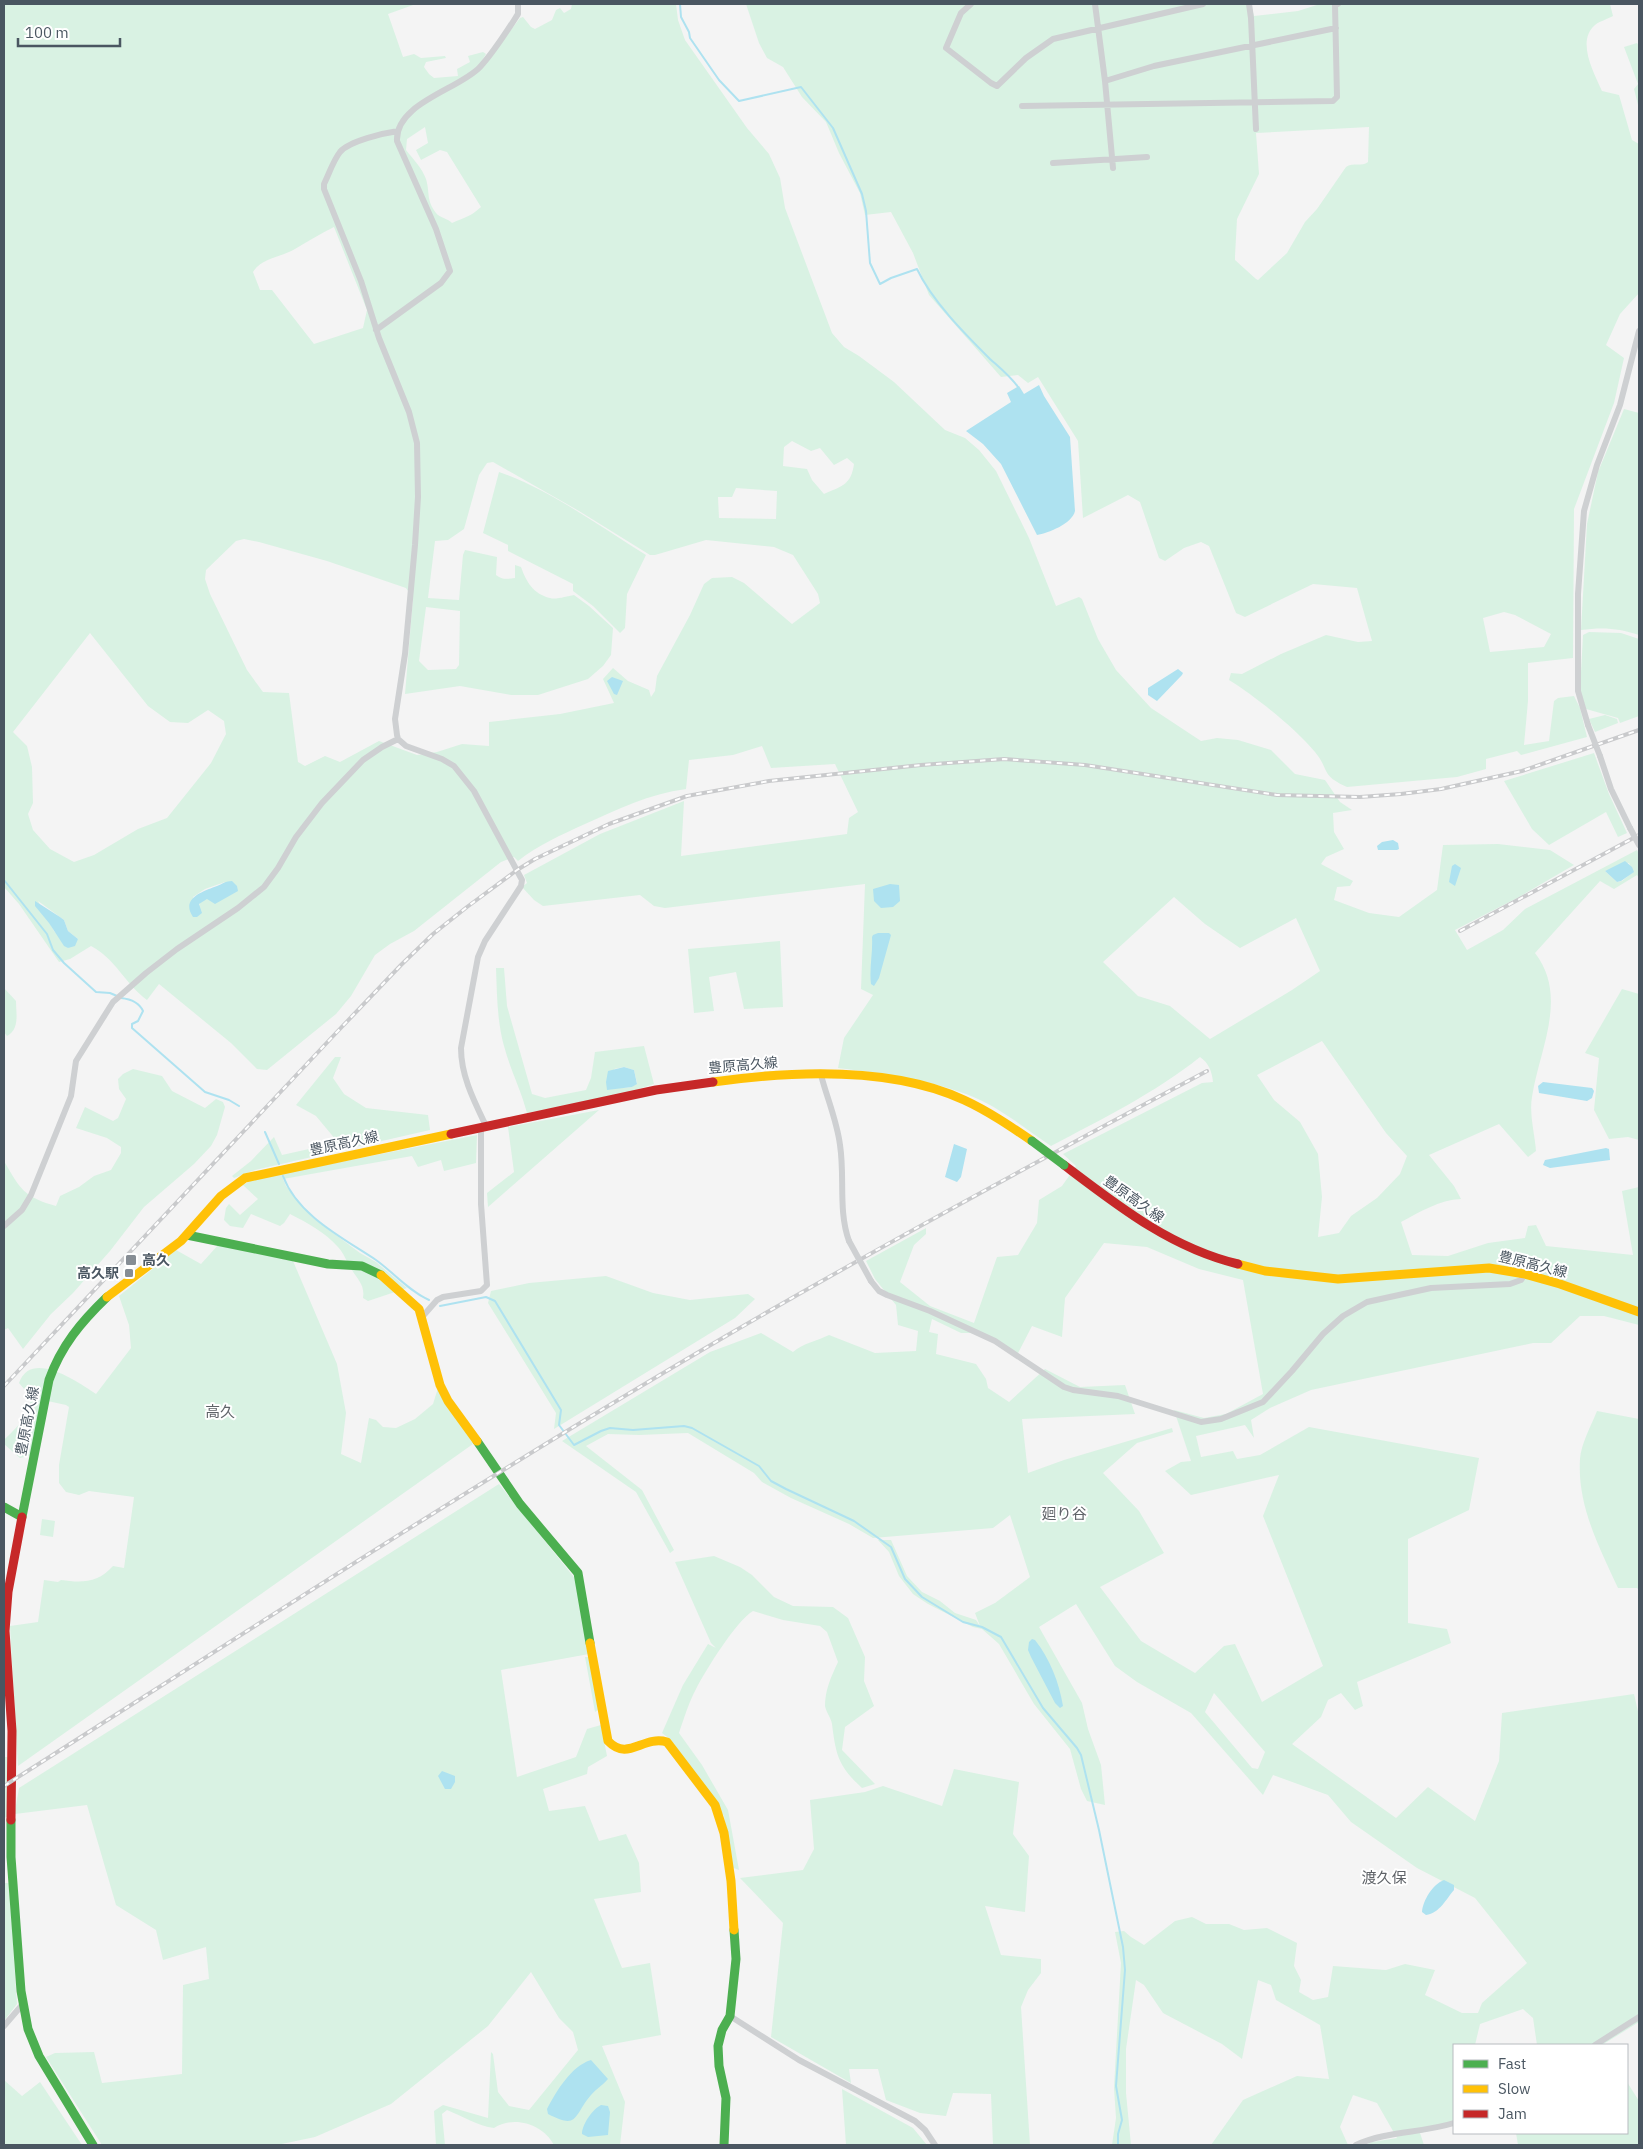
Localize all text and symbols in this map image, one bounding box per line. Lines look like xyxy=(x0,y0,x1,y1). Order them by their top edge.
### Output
scale bar xyxy=(18,15,120,47)
text: 100 m xyxy=(25,23,69,42)
street label: 豊原高久線 xyxy=(707,1053,779,1077)
street label: 豊原高久線 xyxy=(308,1127,380,1159)
street label: 豊原高久線 xyxy=(1100,1172,1168,1226)
street label: 豊原高久線 xyxy=(1497,1247,1569,1281)
place label: 高久 xyxy=(142,1251,170,1269)
marker: 高久 xyxy=(124,1253,138,1267)
place label: 高久駅 xyxy=(77,1264,119,1282)
marker: 高久駅 xyxy=(123,1267,135,1279)
street label: 豊原高久線 xyxy=(11,1385,43,1457)
district label: 高久 xyxy=(205,1402,235,1421)
district label: 廻り谷 xyxy=(1041,1504,1087,1523)
district label: 渡久保 xyxy=(1361,1868,1407,1887)
legend xyxy=(1453,2044,1628,2134)
text: Fast xyxy=(1498,2054,1526,2073)
text: Slow xyxy=(1498,2079,1531,2098)
text: Jam xyxy=(1498,2104,1527,2123)

